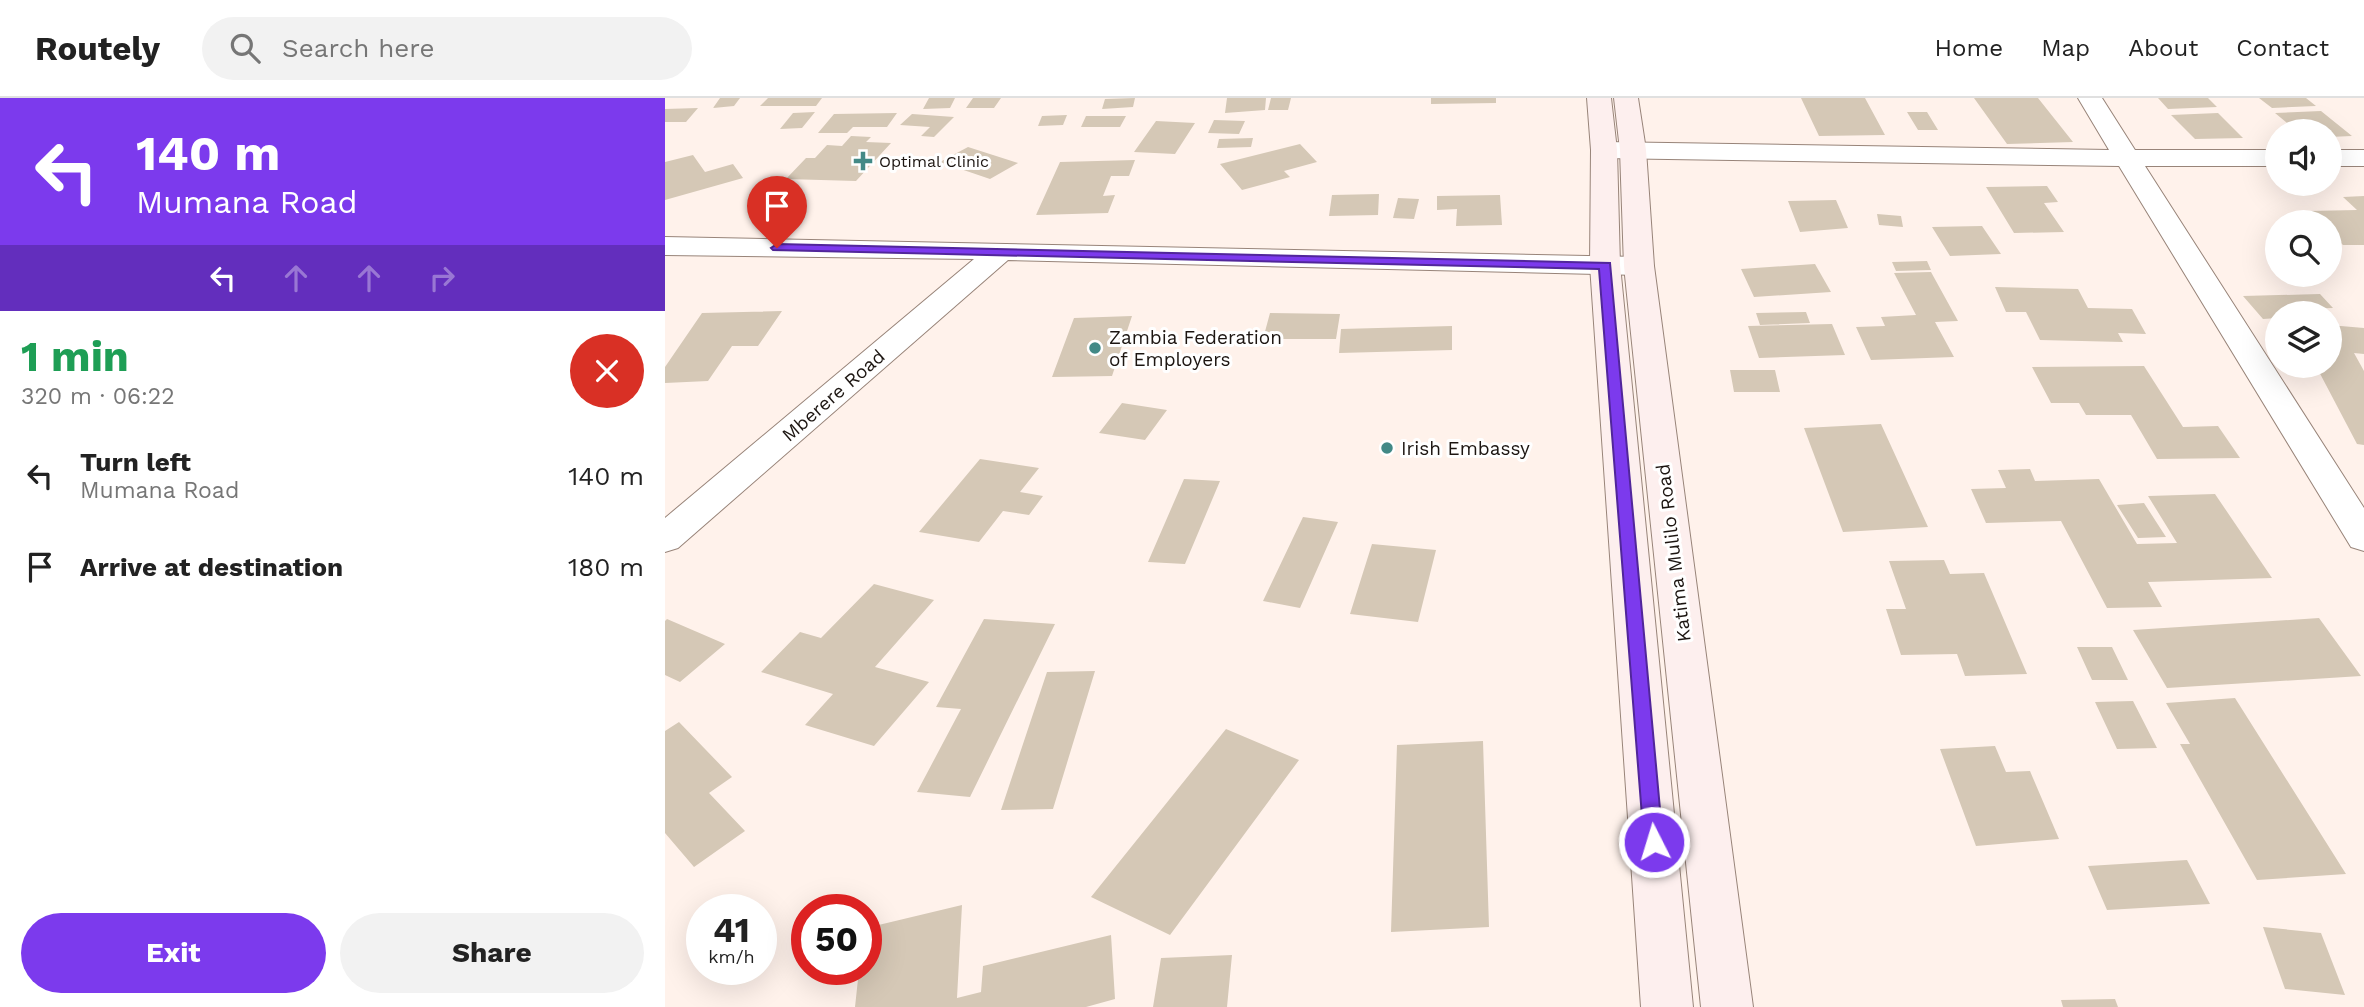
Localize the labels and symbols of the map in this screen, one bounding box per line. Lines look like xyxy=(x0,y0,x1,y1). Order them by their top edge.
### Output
marker: Optimal Clinic xyxy=(853,151,873,171)
place label: Optimal Clinic xyxy=(879,152,989,171)
pin xyxy=(747,176,807,248)
place label: Zambia Federation of Employers xyxy=(1109,326,1282,371)
marker: Zambia Federation of Employers xyxy=(1087,340,1103,356)
street label: Mberere Road xyxy=(777,344,889,446)
place label: Irish Embassy xyxy=(1401,437,1530,460)
marker: Irish Embassy xyxy=(1379,440,1395,456)
street label: Katima Mulilo Road xyxy=(1651,463,1696,643)
position arrow xyxy=(1617,805,1691,879)
speed limit sign: 50 xyxy=(791,894,882,985)

